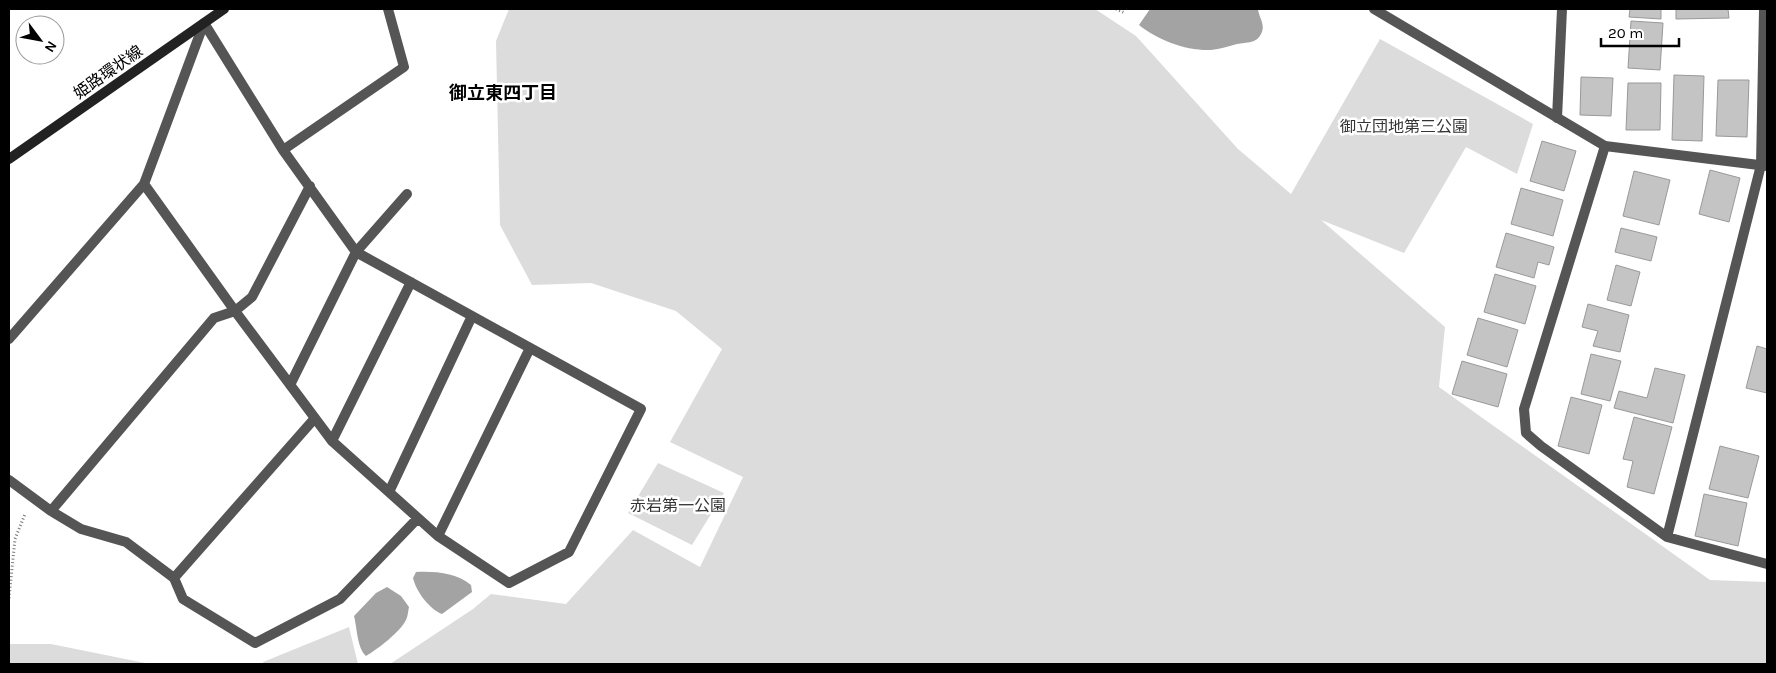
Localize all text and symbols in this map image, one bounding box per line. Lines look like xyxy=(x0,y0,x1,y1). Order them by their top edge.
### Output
north arrow xyxy=(15,15,65,65)
scale bar xyxy=(1601,15,1678,47)
text: 20 m xyxy=(1608,24,1643,42)
text: N xyxy=(41,38,60,55)
street label: 姫路環状線 xyxy=(70,41,146,103)
district label: 御立東四丁目 xyxy=(448,82,557,104)
park label: 御立団地第三公園 xyxy=(1340,117,1468,136)
park label: 赤岩第一公園 xyxy=(630,496,726,515)

